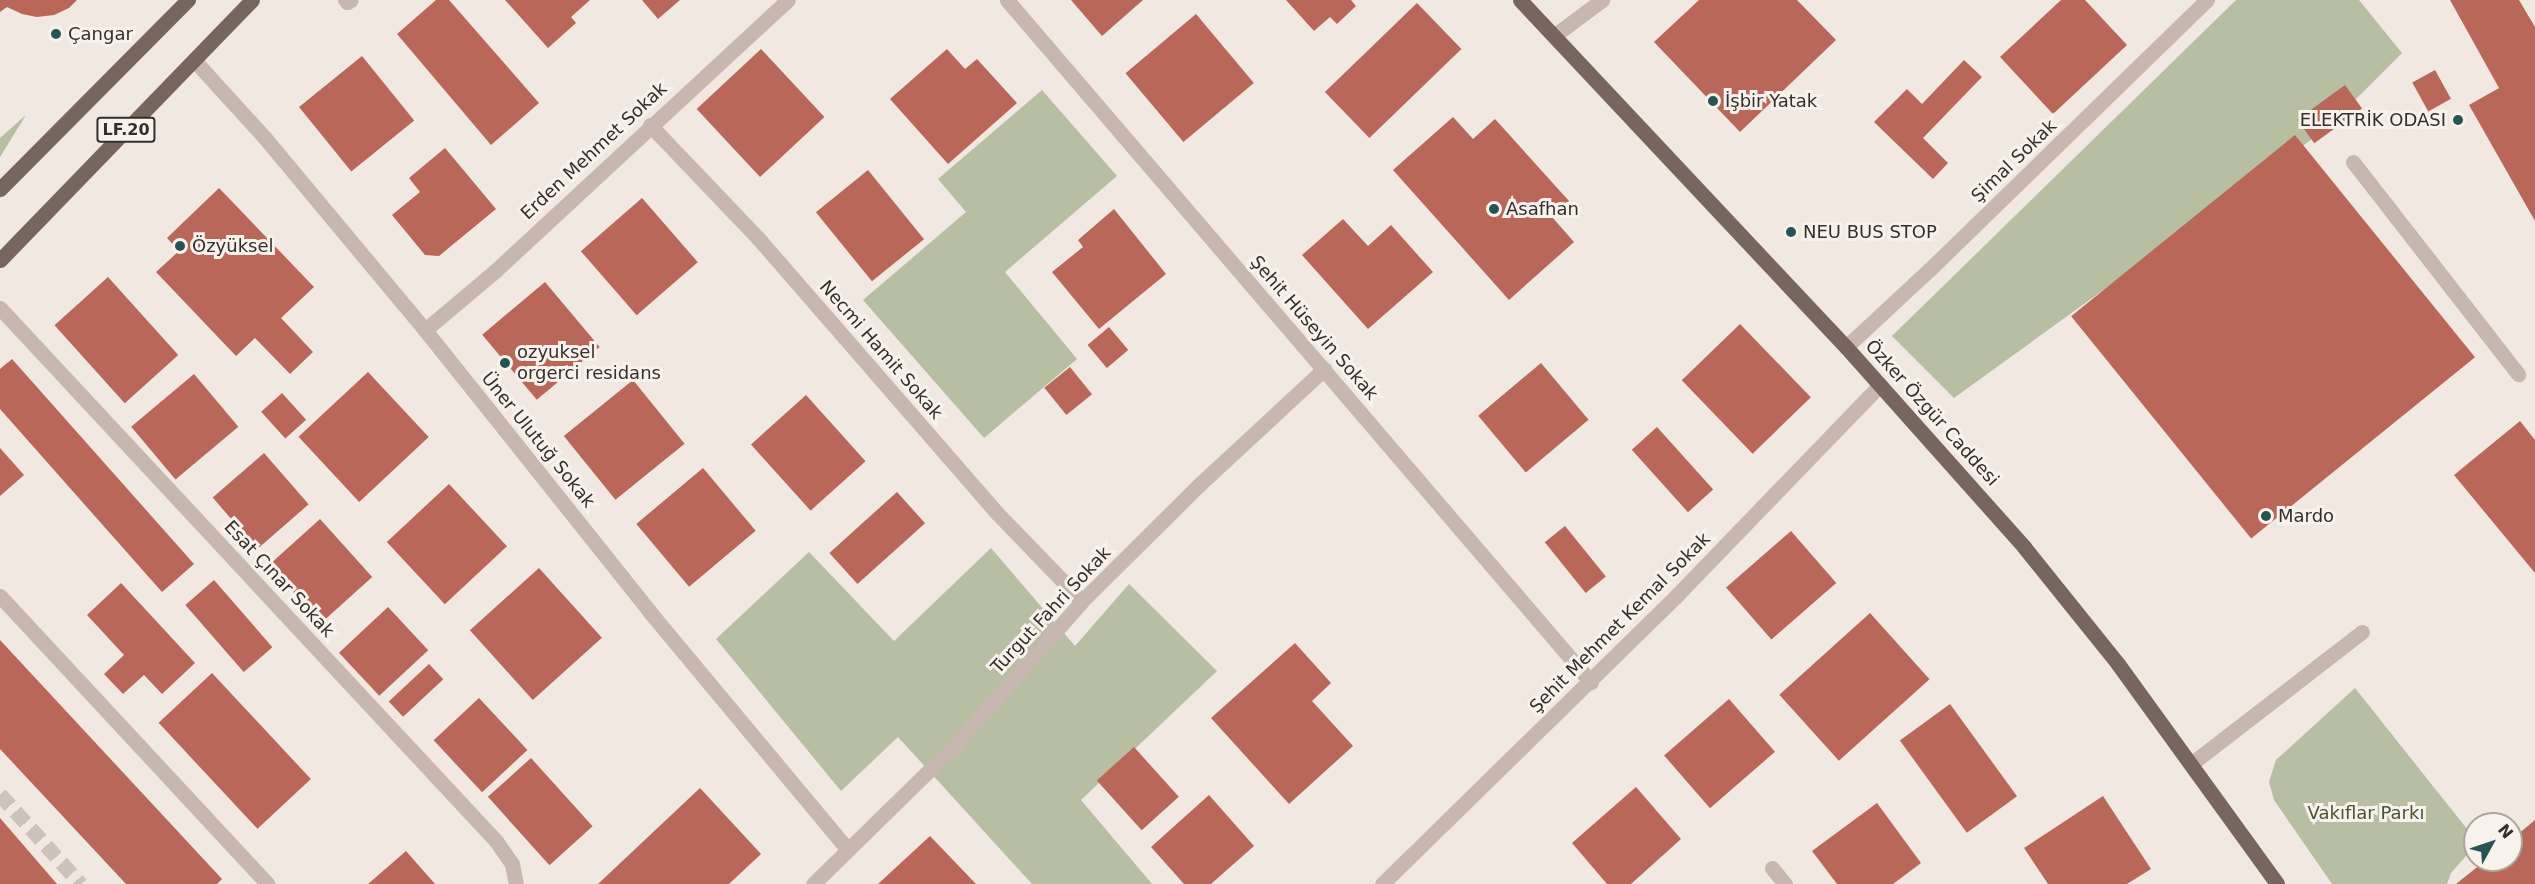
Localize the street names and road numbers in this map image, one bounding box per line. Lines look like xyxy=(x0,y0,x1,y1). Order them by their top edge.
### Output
street label: Erden Mehmet Sokak xyxy=(517,78,671,224)
street label: Şimal Sokak xyxy=(1967,115,2061,207)
road number: LF.20 xyxy=(96,117,156,143)
street label: Şehit Hüseyin Sokak xyxy=(1246,252,1382,404)
street label: Necmi Hamit Sokak xyxy=(815,276,947,424)
street label: Özker Özgür Caddesi xyxy=(1861,336,2003,490)
street label: Üner Ulutuğ Sokak xyxy=(477,368,599,512)
street label: Esat Çınar Sokak xyxy=(219,516,339,642)
street label: Şehit Mehmet Kemal Sokak xyxy=(1525,528,1715,718)
street label: Turgut Fahri Sokak xyxy=(987,542,1115,678)

